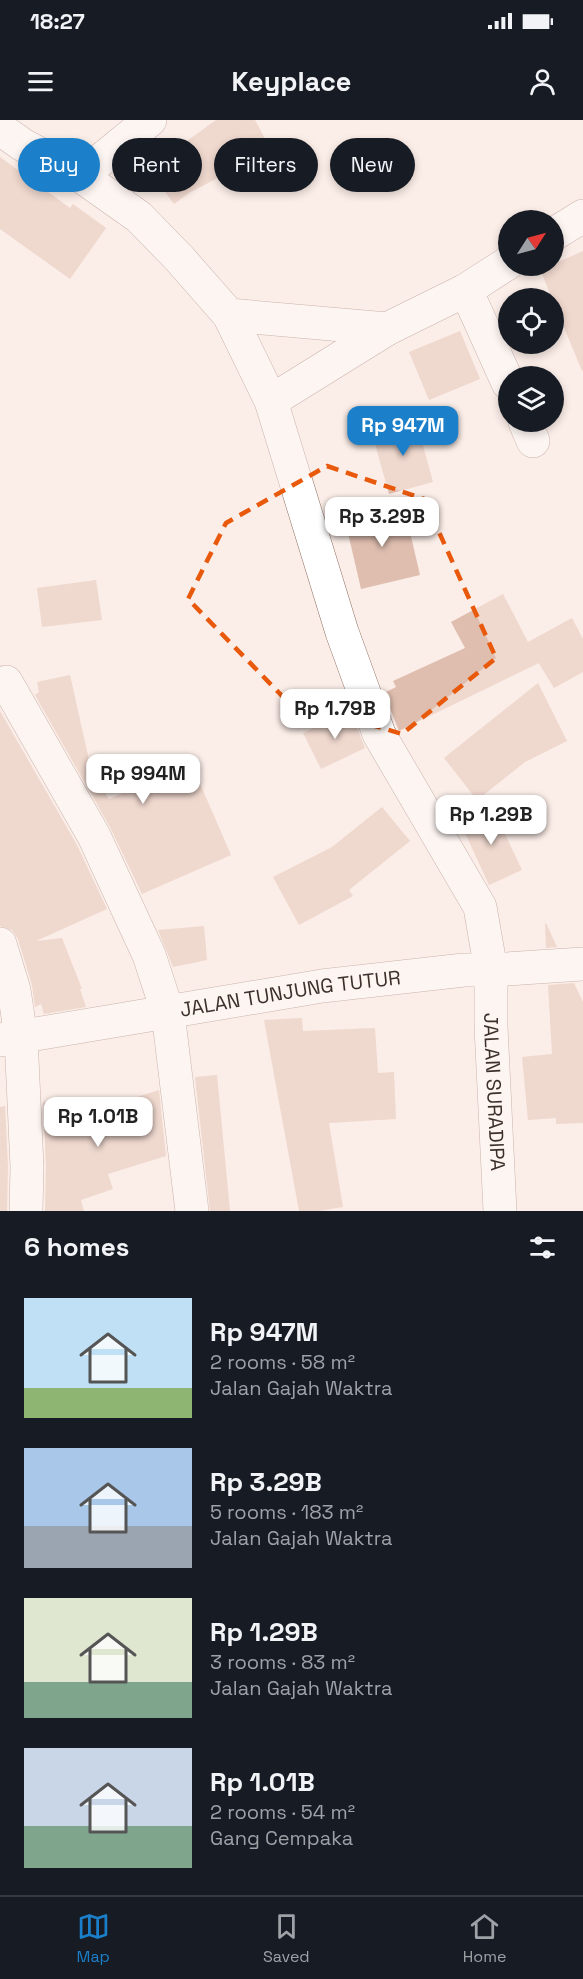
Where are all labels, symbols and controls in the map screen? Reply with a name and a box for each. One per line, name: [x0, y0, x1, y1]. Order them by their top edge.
text: 18:27: [30, 7, 85, 35]
text: Keyplace: [232, 64, 351, 99]
icon: menu: [24, 65, 57, 98]
icon: person: [526, 65, 559, 98]
chip: Buy: [18, 138, 100, 192]
chip: Rent: [112, 138, 202, 192]
chip: Filters: [214, 138, 318, 192]
chip: New: [330, 138, 415, 192]
north arrow: [498, 210, 564, 276]
map controls: [498, 210, 564, 432]
button: locate: [498, 288, 564, 354]
button: layers: [498, 366, 564, 432]
pin: Rp 947M: [348, 406, 458, 457]
text: Rp 947M: [361, 412, 445, 438]
pin: Rp 3.29B: [320, 497, 444, 548]
text: Rp 3.29B: [339, 503, 425, 529]
pin: Rp 1.79B: [273, 689, 397, 740]
text: Rp 1.79B: [294, 695, 376, 721]
pin: Rp 994M: [88, 754, 198, 805]
text: Rp 994M: [100, 760, 186, 786]
pin: Rp 1.29B: [429, 795, 553, 846]
text: Rp 1.29B: [450, 801, 532, 827]
street label: JALAN TUNJUNG TUTUR: [178, 964, 402, 1023]
street label: JALAN SURADIPA: [478, 1013, 511, 1172]
pin: Rp 1.01B: [36, 1097, 160, 1148]
text: Rp 1.01B: [58, 1103, 138, 1129]
text: 6 homes: [24, 1230, 129, 1264]
icon: filters: [526, 1231, 559, 1264]
text: Rp 947M: [210, 1315, 318, 1349]
icon: home: [72, 1322, 144, 1394]
text: 2 rooms · 58 m²: [210, 1349, 355, 1375]
text: Jalan Gajah Waktra: [210, 1375, 393, 1401]
text: Rp 3.29B: [210, 1465, 322, 1499]
icon: home: [72, 1472, 144, 1544]
text: 5 rooms · 183 m²: [210, 1499, 363, 1525]
text: Jalan Gajah Waktra: [210, 1525, 393, 1551]
text: Rp 1.29B: [210, 1615, 318, 1649]
icon: home: [72, 1622, 144, 1694]
text: 3 rooms · 83 m²: [210, 1649, 355, 1675]
text: Jalan Gajah Waktra: [210, 1675, 393, 1701]
text: Rp 1.01B: [210, 1765, 315, 1799]
icon: home: [72, 1772, 144, 1844]
text: 2 rooms · 54 m²: [210, 1799, 355, 1825]
text: Gang Cempaka: [210, 1825, 353, 1851]
tab: Map: [77, 1910, 110, 1967]
tab: Saved: [263, 1910, 310, 1967]
tab: Home: [463, 1910, 506, 1967]

